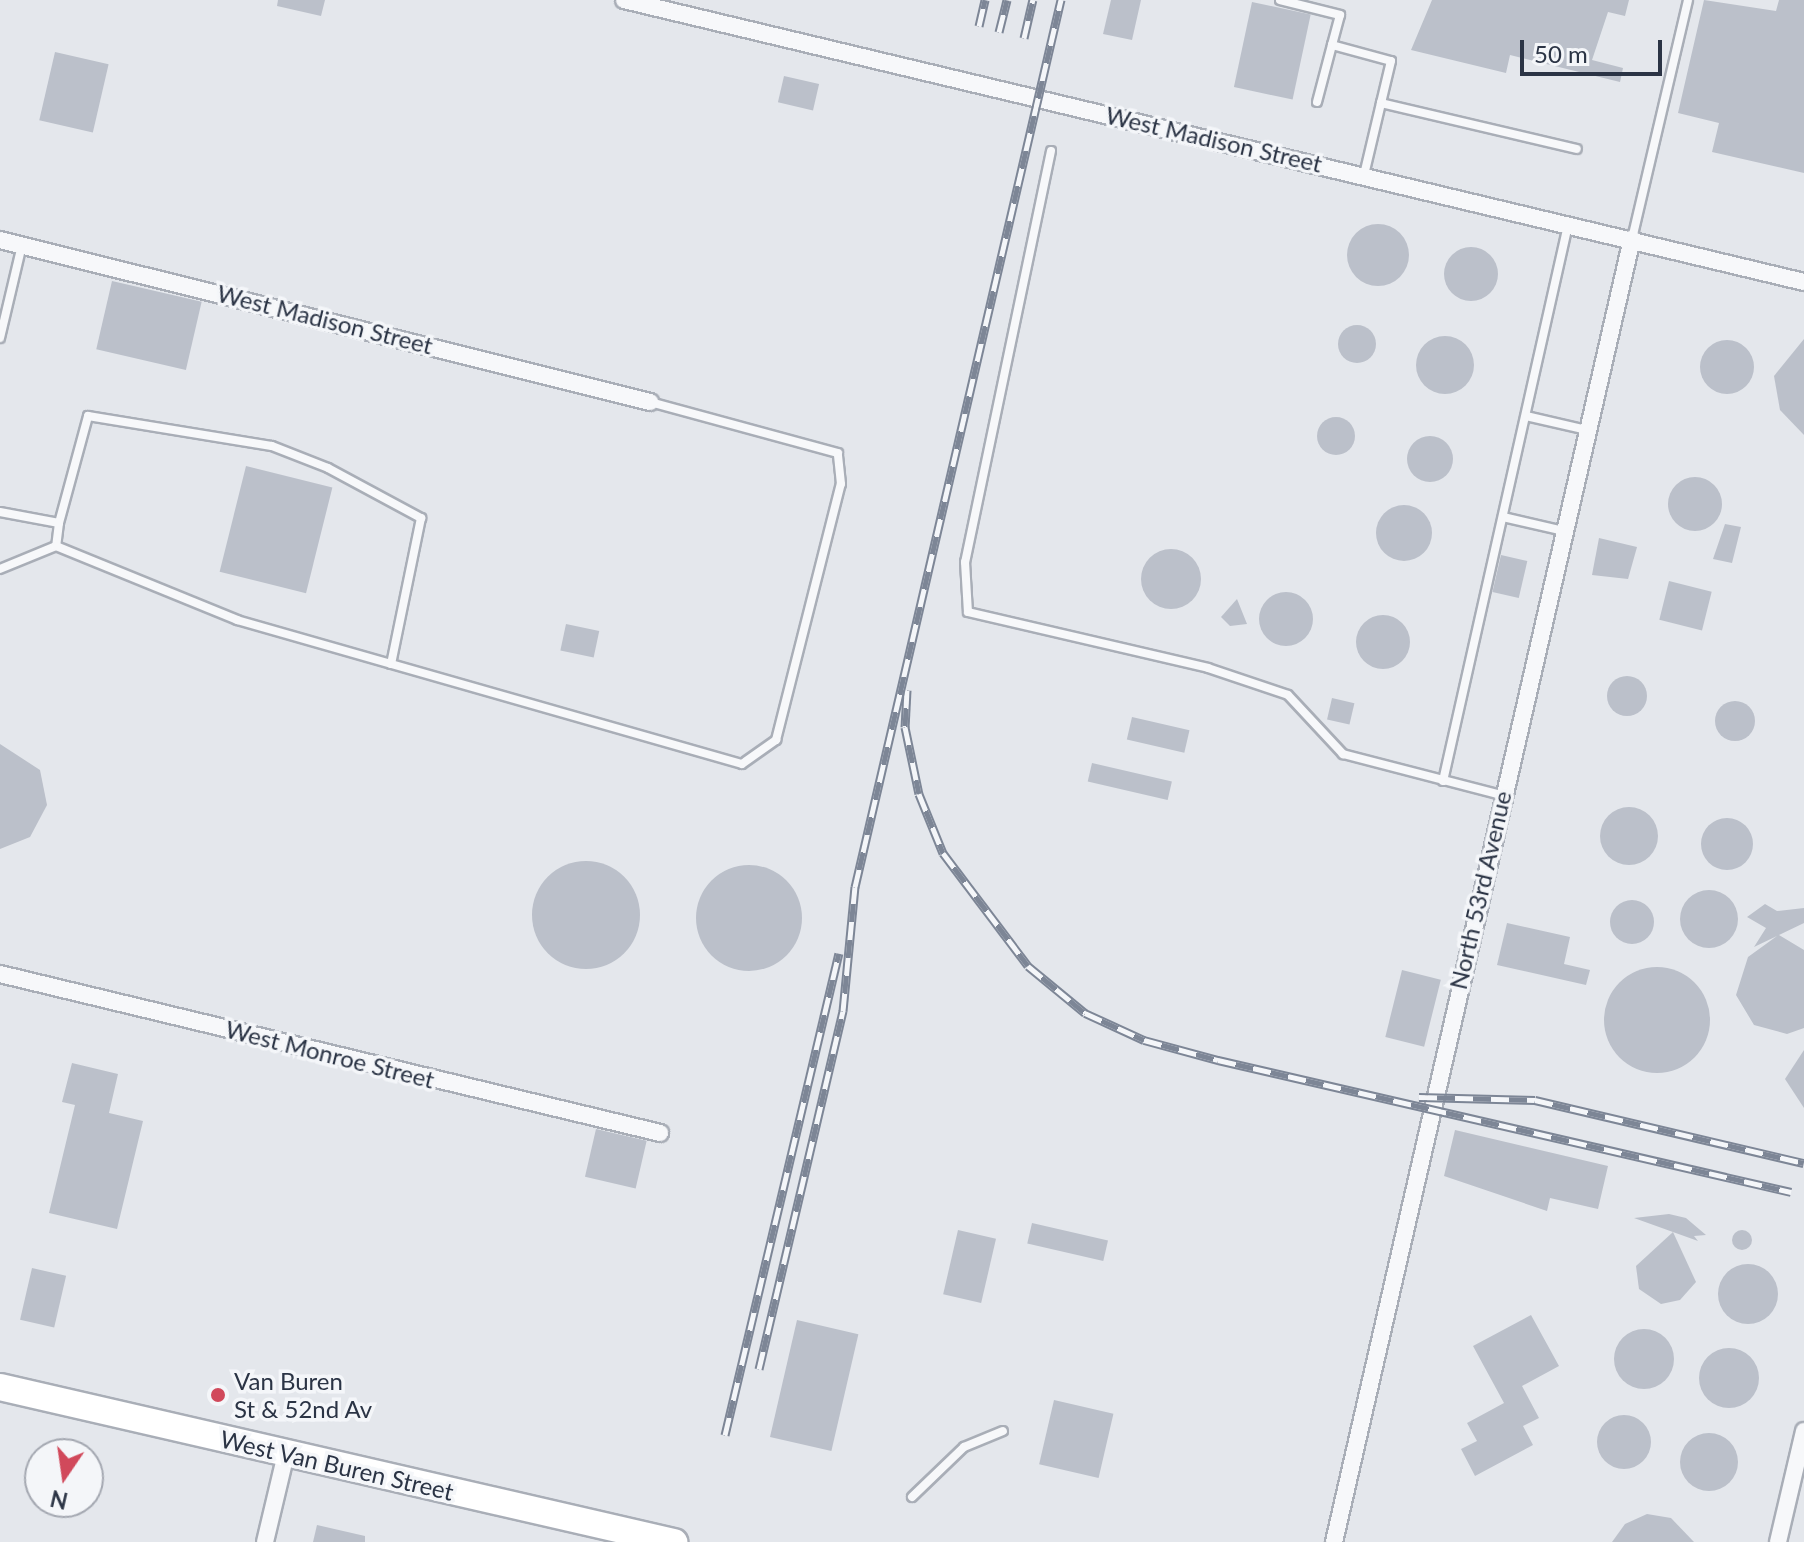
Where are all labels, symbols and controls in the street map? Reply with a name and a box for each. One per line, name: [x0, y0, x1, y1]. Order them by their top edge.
scale bar: [1524, 24, 1666, 74]
text: 50 m: [1534, 39, 1588, 68]
street label: West Madison Street: [1103, 100, 1325, 178]
street label: West Madison Street: [214, 278, 436, 360]
street label: North 53rd Avenue: [1443, 788, 1517, 992]
street label: West Monroe Street: [223, 1014, 437, 1094]
place label: Van Buren St & 52nd Av: [234, 1367, 373, 1423]
marker: Van Buren St & 52nd Av: [209, 1386, 227, 1404]
street label: West Van Buren Street: [217, 1424, 457, 1506]
north arrow: [24, 1438, 104, 1518]
text: N: [48, 1485, 70, 1515]

